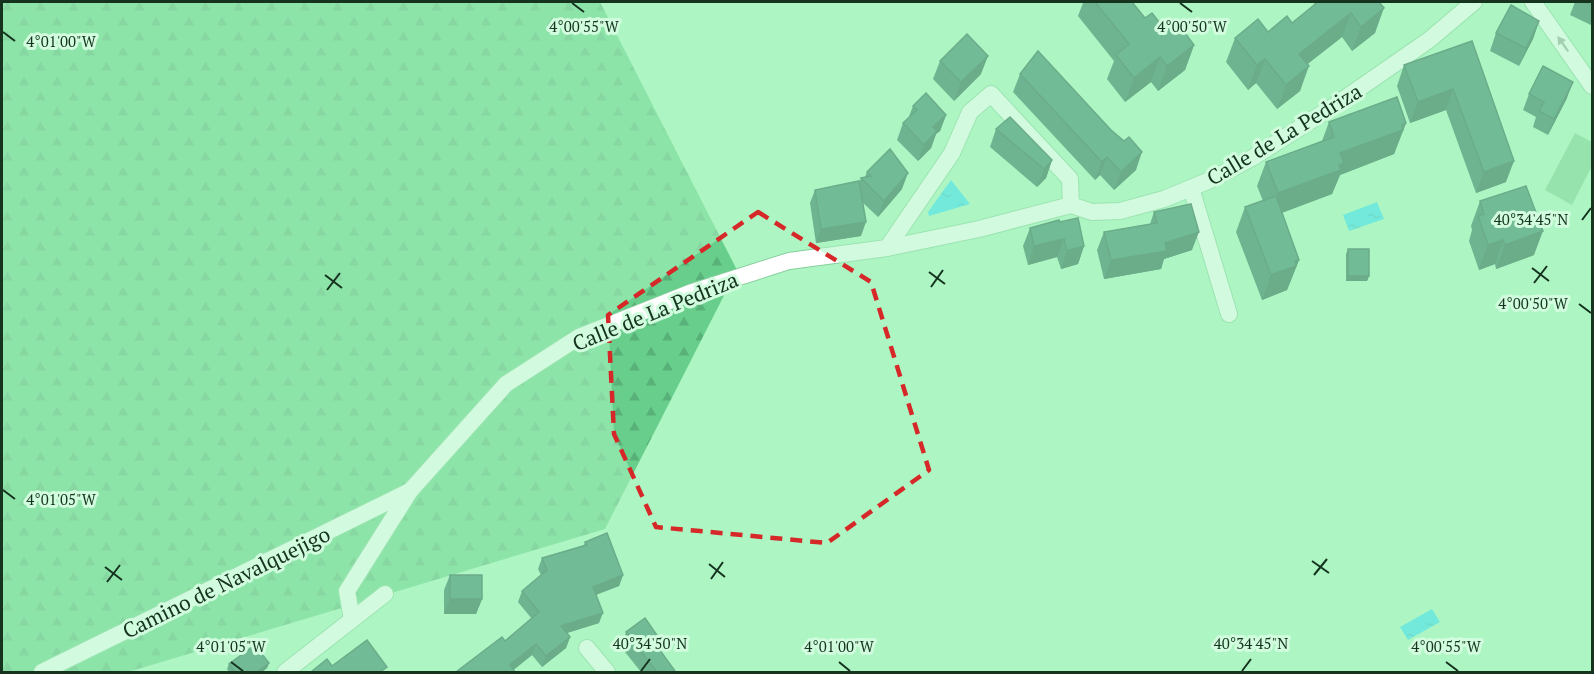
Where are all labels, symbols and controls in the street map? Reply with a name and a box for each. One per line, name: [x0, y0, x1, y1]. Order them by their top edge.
text: 4°00'55"W: [549, 16, 620, 36]
text: 4°00'50"W: [1157, 16, 1228, 36]
text: 4°01'00"W: [26, 31, 97, 51]
one-way arrow: [1557, 36, 1569, 52]
street label: Calle de La Pedriza: [1201, 76, 1367, 191]
text: 40°34'45"N: [1494, 209, 1568, 229]
street label: Calle de La Pedriza: [568, 265, 742, 357]
text: 4°00'50"W: [1498, 293, 1569, 313]
text: 4°01'05"W: [26, 489, 97, 509]
street label: Camino de Navalquejigo: [117, 519, 335, 645]
text: 40°34'50"N: [613, 633, 687, 653]
text: 40°34'45"N: [1214, 633, 1288, 653]
text: 4°01'05"W: [196, 636, 267, 656]
text: 4°01'00"W: [804, 636, 875, 656]
text: 4°00'55"W: [1411, 636, 1482, 656]

